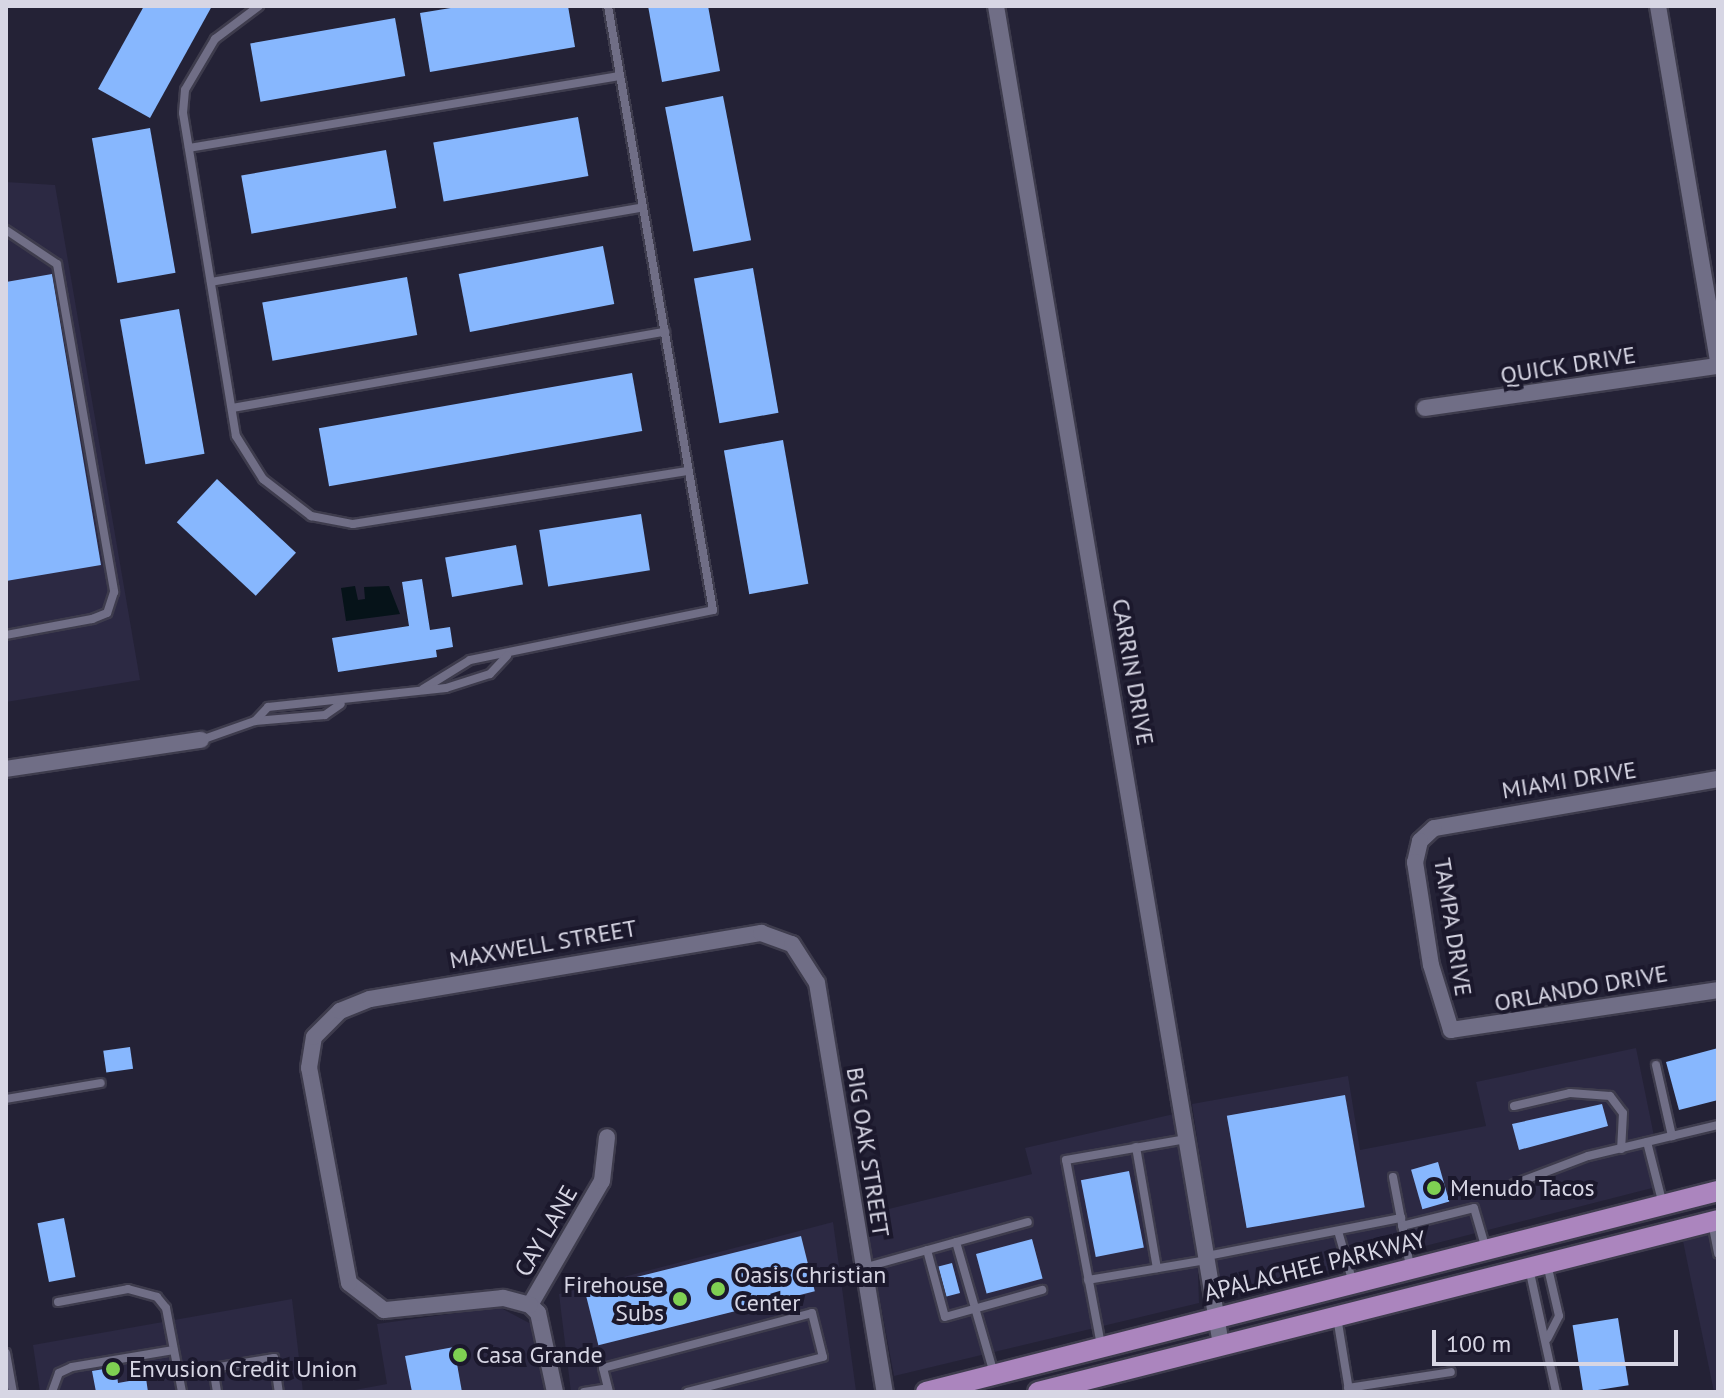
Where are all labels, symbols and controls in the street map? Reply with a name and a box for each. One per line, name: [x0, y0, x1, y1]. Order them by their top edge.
street label: QUICK DRIVE: [1498, 340, 1638, 390]
street label: CARRIN DRIVE: [1106, 596, 1160, 748]
street label: MIAMI DRIVE: [1500, 755, 1638, 805]
street label: TAMPA DRIVE: [1428, 855, 1478, 999]
street label: MAXWELL STREET: [447, 913, 639, 975]
street label: ORLANDO DRIVE: [1492, 959, 1670, 1017]
street label: BIG OAK STREET: [840, 1065, 896, 1239]
place label: Menudo Tacos: [1450, 1174, 1595, 1202]
marker: Menudo Tacos: [1425, 1179, 1443, 1197]
street label: CAY LANE: [508, 1180, 584, 1282]
street label: APALACHEE PARKWAY: [1201, 1224, 1429, 1308]
place label: Oasis Christian Center: [734, 1261, 886, 1317]
place label: Firehouse Subs: [564, 1271, 664, 1327]
marker: Oasis Christian Center: [709, 1280, 727, 1298]
marker: Firehouse Subs: [671, 1290, 689, 1308]
scale bar: [1436, 1314, 1682, 1364]
text: 100 m: [1446, 1328, 1511, 1359]
place label: Casa Grande: [476, 1341, 603, 1369]
marker: Casa Grande: [451, 1346, 469, 1364]
place label: Envusion Credit Union: [129, 1355, 357, 1383]
marker: Envusion Credit Union: [104, 1360, 122, 1378]

